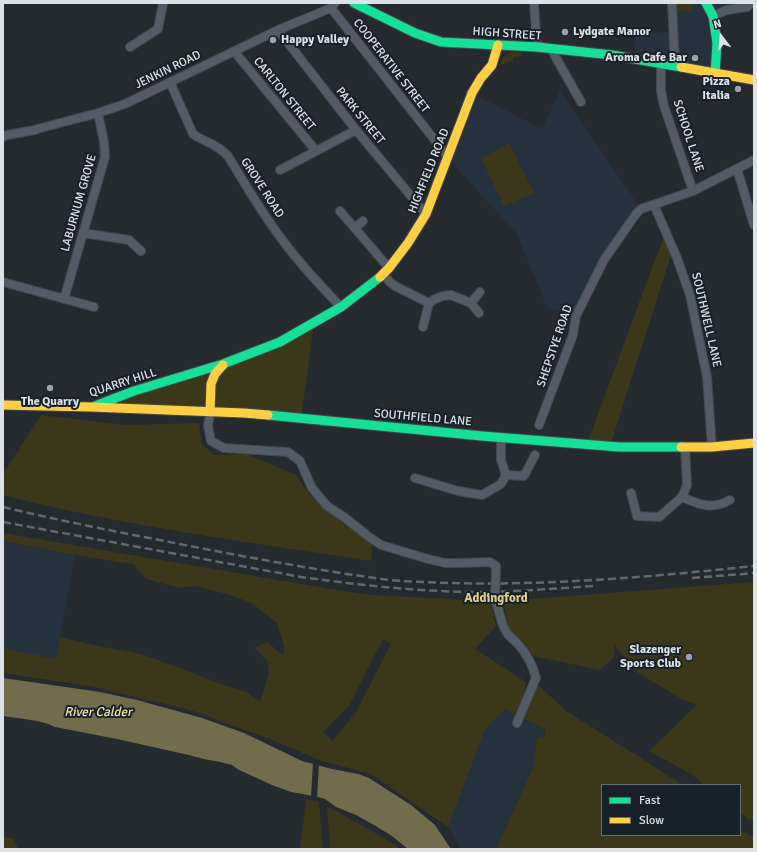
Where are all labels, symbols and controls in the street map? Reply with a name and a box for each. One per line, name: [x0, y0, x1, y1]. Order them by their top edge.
street label: COOPERATIVE STREET: [350, 16, 432, 116]
north arrow: [701, 16, 741, 56]
text: N: [712, 17, 723, 31]
street label: HIGH STREET: [472, 24, 542, 44]
place label: Lydgate Manor: [573, 25, 651, 39]
marker: Lydgate Manor: [560, 27, 570, 37]
place label: Happy Valley: [281, 33, 349, 47]
marker: Happy Valley: [268, 35, 278, 45]
street label: JENKIN ROAD: [133, 48, 203, 92]
place label: Aroma Cafe Bar: [605, 51, 687, 65]
marker: Aroma Cafe Bar: [690, 53, 700, 63]
street label: CARLTON STREET: [250, 55, 318, 133]
place label: Pizza Italia: [702, 75, 730, 103]
marker: Pizza Italia: [733, 84, 743, 94]
street label: PARK STREET: [333, 85, 387, 147]
street label: SCHOOL LANE: [670, 98, 706, 174]
street label: HIGHFIELD ROAD: [405, 126, 453, 216]
street label: LABURNUM GROVE: [58, 153, 100, 253]
street label: GROVE ROAD: [237, 155, 287, 221]
street label: SOUTHWELL LANE: [688, 271, 724, 369]
street label: SHEPSTYE ROAD: [534, 303, 576, 389]
street label: QUARRY HILL: [88, 365, 158, 401]
marker: The Quarry: [45, 383, 55, 393]
place label: The Quarry: [21, 395, 79, 409]
street label: SOUTHFIELD LANE: [374, 407, 472, 429]
district label: Addingford: [464, 591, 528, 607]
place label: Slazenger Sports Club: [620, 643, 681, 671]
marker: Slazenger Sports Club: [684, 652, 694, 662]
water label: River Calder: [64, 705, 132, 721]
legend: [601, 784, 741, 836]
text: Fast: [639, 793, 660, 808]
text: Slow: [639, 813, 664, 828]

